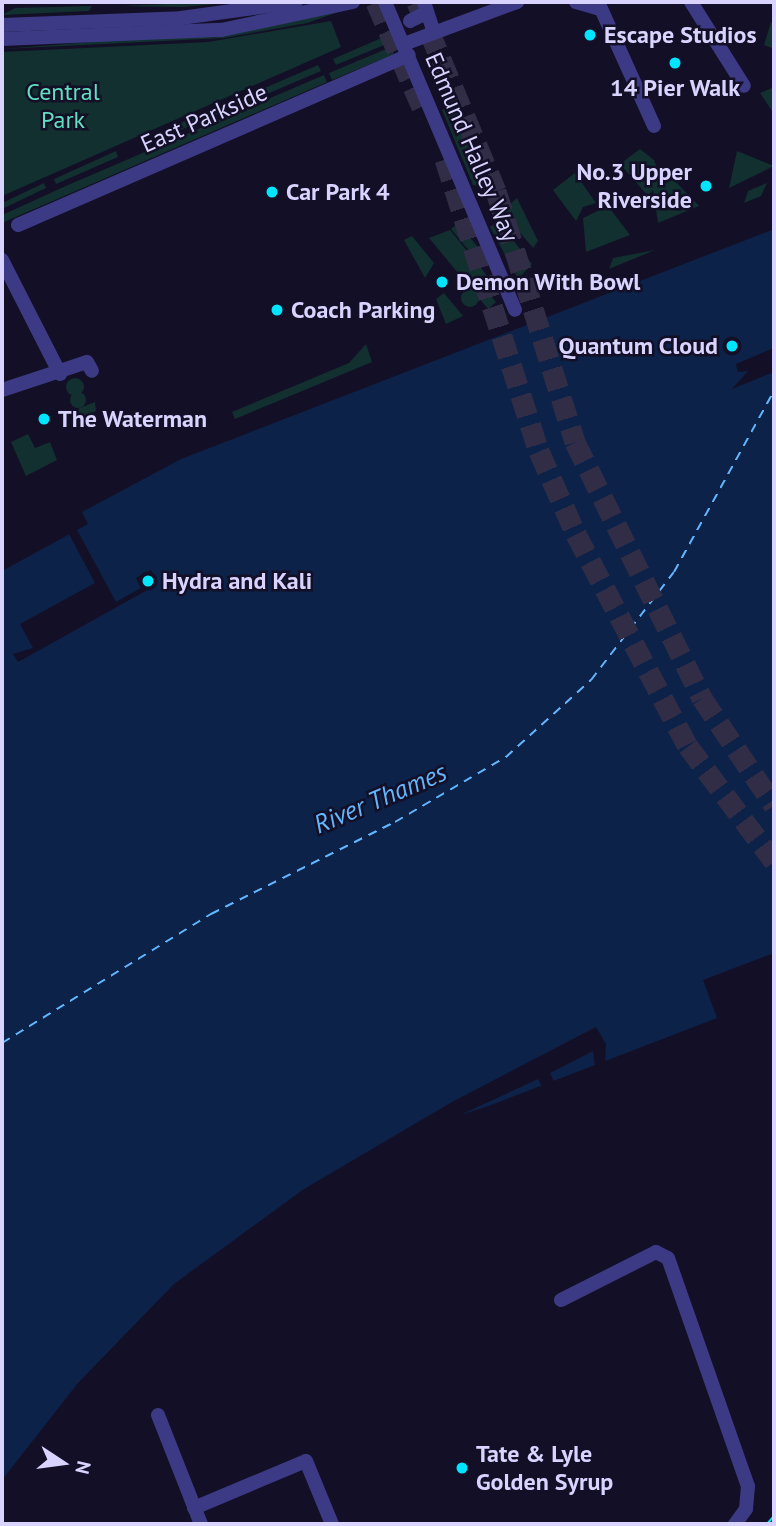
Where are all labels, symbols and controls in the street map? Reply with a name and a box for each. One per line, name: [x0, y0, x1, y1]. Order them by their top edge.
place label: Escape Studios: [604, 21, 757, 49]
marker: Escape Studios: [582, 27, 598, 43]
street label: Edmund Halley Way: [419, 48, 525, 246]
marker: 14 Pier Walk: [667, 55, 683, 71]
place label: 14 Pier Walk: [610, 74, 740, 102]
street label: East Parkside: [136, 77, 272, 159]
park label: Central Park: [26, 78, 100, 134]
place label: No.3 Upper Riverside: [576, 158, 692, 214]
place label: Car Park 4: [286, 178, 390, 206]
marker: No.3 Upper Riverside: [698, 178, 714, 194]
marker: Car Park 4: [264, 184, 280, 200]
place label: Demon With Bowl: [456, 268, 641, 296]
marker: Demon With Bowl: [434, 274, 450, 290]
place label: Coach Parking: [291, 296, 435, 324]
marker: Coach Parking: [269, 302, 285, 318]
place label: Quantum Cloud: [558, 332, 718, 360]
marker: Quantum Cloud: [724, 338, 740, 354]
place label: The Waterman: [58, 405, 208, 433]
marker: The Waterman: [36, 411, 52, 427]
place label: Hydra and Kali: [162, 567, 312, 595]
marker: Hydra and Kali: [140, 573, 156, 589]
water label: River Thames: [309, 756, 451, 840]
north arrow: [28, 1428, 98, 1498]
place label: Tate & Lyle Golden Syrup: [476, 1440, 613, 1496]
text: N: [70, 1459, 97, 1476]
marker: Tate & Lyle Golden Syrup: [454, 1460, 470, 1476]

